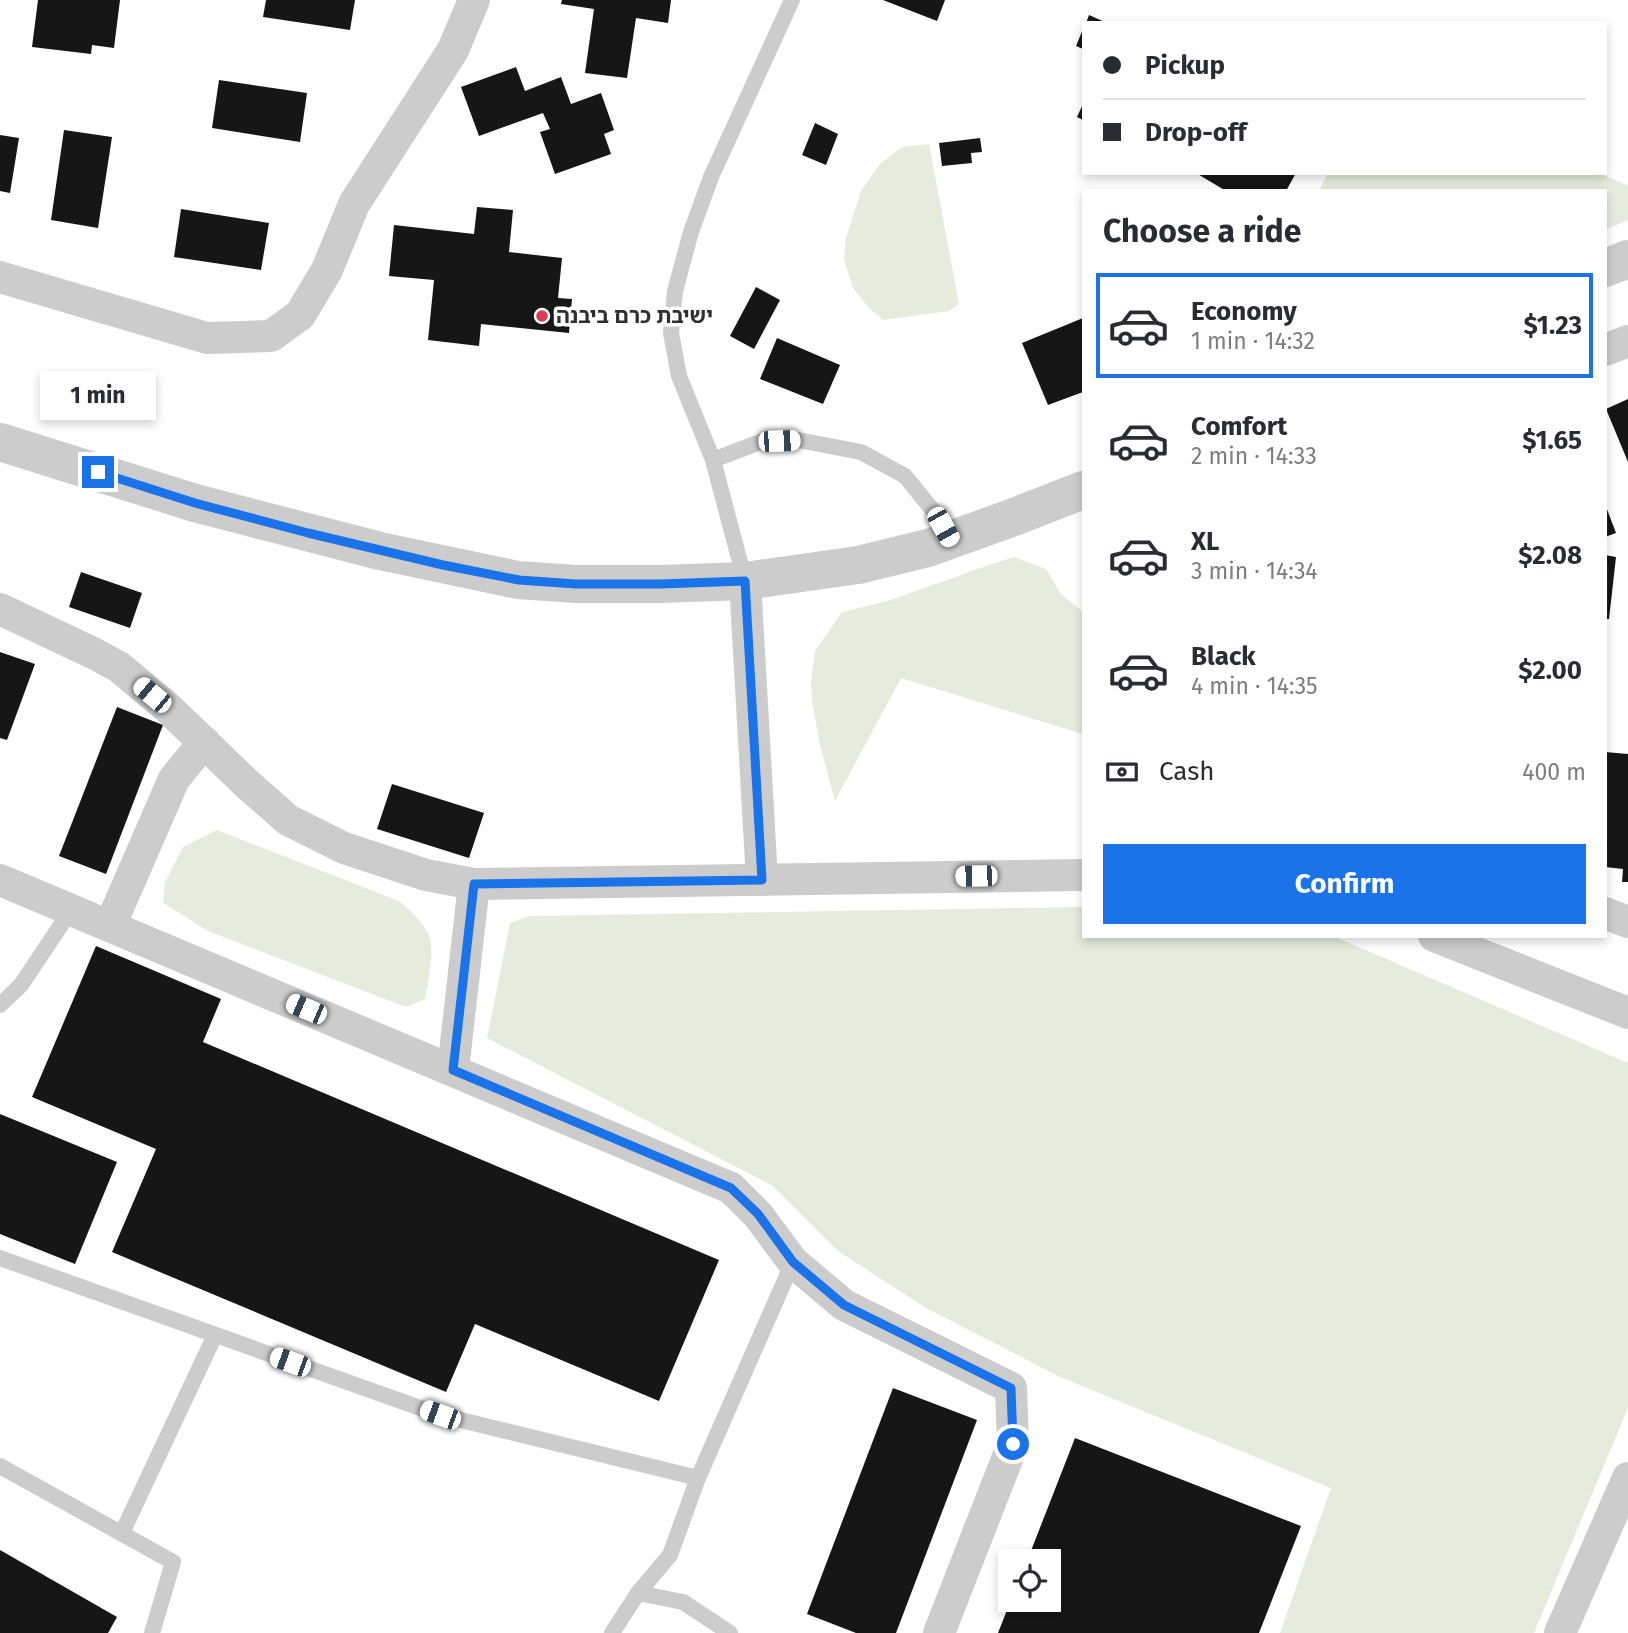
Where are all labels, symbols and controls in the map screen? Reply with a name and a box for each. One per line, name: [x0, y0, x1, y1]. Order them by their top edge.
text: Pickup: [1145, 50, 1225, 81]
text: Drop-off: [1145, 117, 1247, 148]
text: Choose a ride: [1103, 212, 1301, 250]
icon: car: [1107, 294, 1170, 357]
text: Economy: [1191, 296, 1297, 327]
place label: ישיבת כרם ביבנה: [556, 303, 713, 329]
marker: ישיבת כרם ביבנה: [534, 308, 550, 324]
text: $1.23: [1524, 310, 1582, 341]
text: 1 min · 14:32: [1191, 327, 1315, 355]
callout: 1 min: [40, 370, 156, 420]
text: 1 min: [70, 381, 126, 409]
icon: car: [1107, 409, 1170, 472]
text: Comfort: [1191, 411, 1287, 442]
text: $1.65: [1522, 425, 1582, 456]
car: [758, 430, 801, 452]
text: 2 min · 14:33: [1191, 442, 1317, 470]
route end: [82, 456, 114, 488]
car: [924, 504, 963, 550]
icon: car: [1107, 524, 1170, 587]
text: XL: [1191, 526, 1219, 557]
text: $2.08: [1518, 540, 1582, 571]
text: 3 min · 14:34: [1191, 557, 1317, 585]
icon: car: [1107, 639, 1170, 702]
text: Black: [1191, 641, 1256, 672]
text: $2.00: [1518, 655, 1582, 686]
text: 4 min · 14:35: [1191, 672, 1318, 700]
car: [130, 673, 175, 717]
icon: cash: [1103, 753, 1141, 791]
text: Cash: [1159, 756, 1215, 787]
text: 400 m: [1522, 758, 1586, 786]
button: Confirm: [1103, 844, 1586, 924]
car: [955, 865, 998, 887]
car: [283, 991, 330, 1027]
car: [267, 1345, 314, 1379]
car: [417, 1398, 464, 1432]
route start: [997, 1428, 1029, 1460]
map controls: [998, 1549, 1061, 1612]
button: locate: [998, 1549, 1061, 1612]

